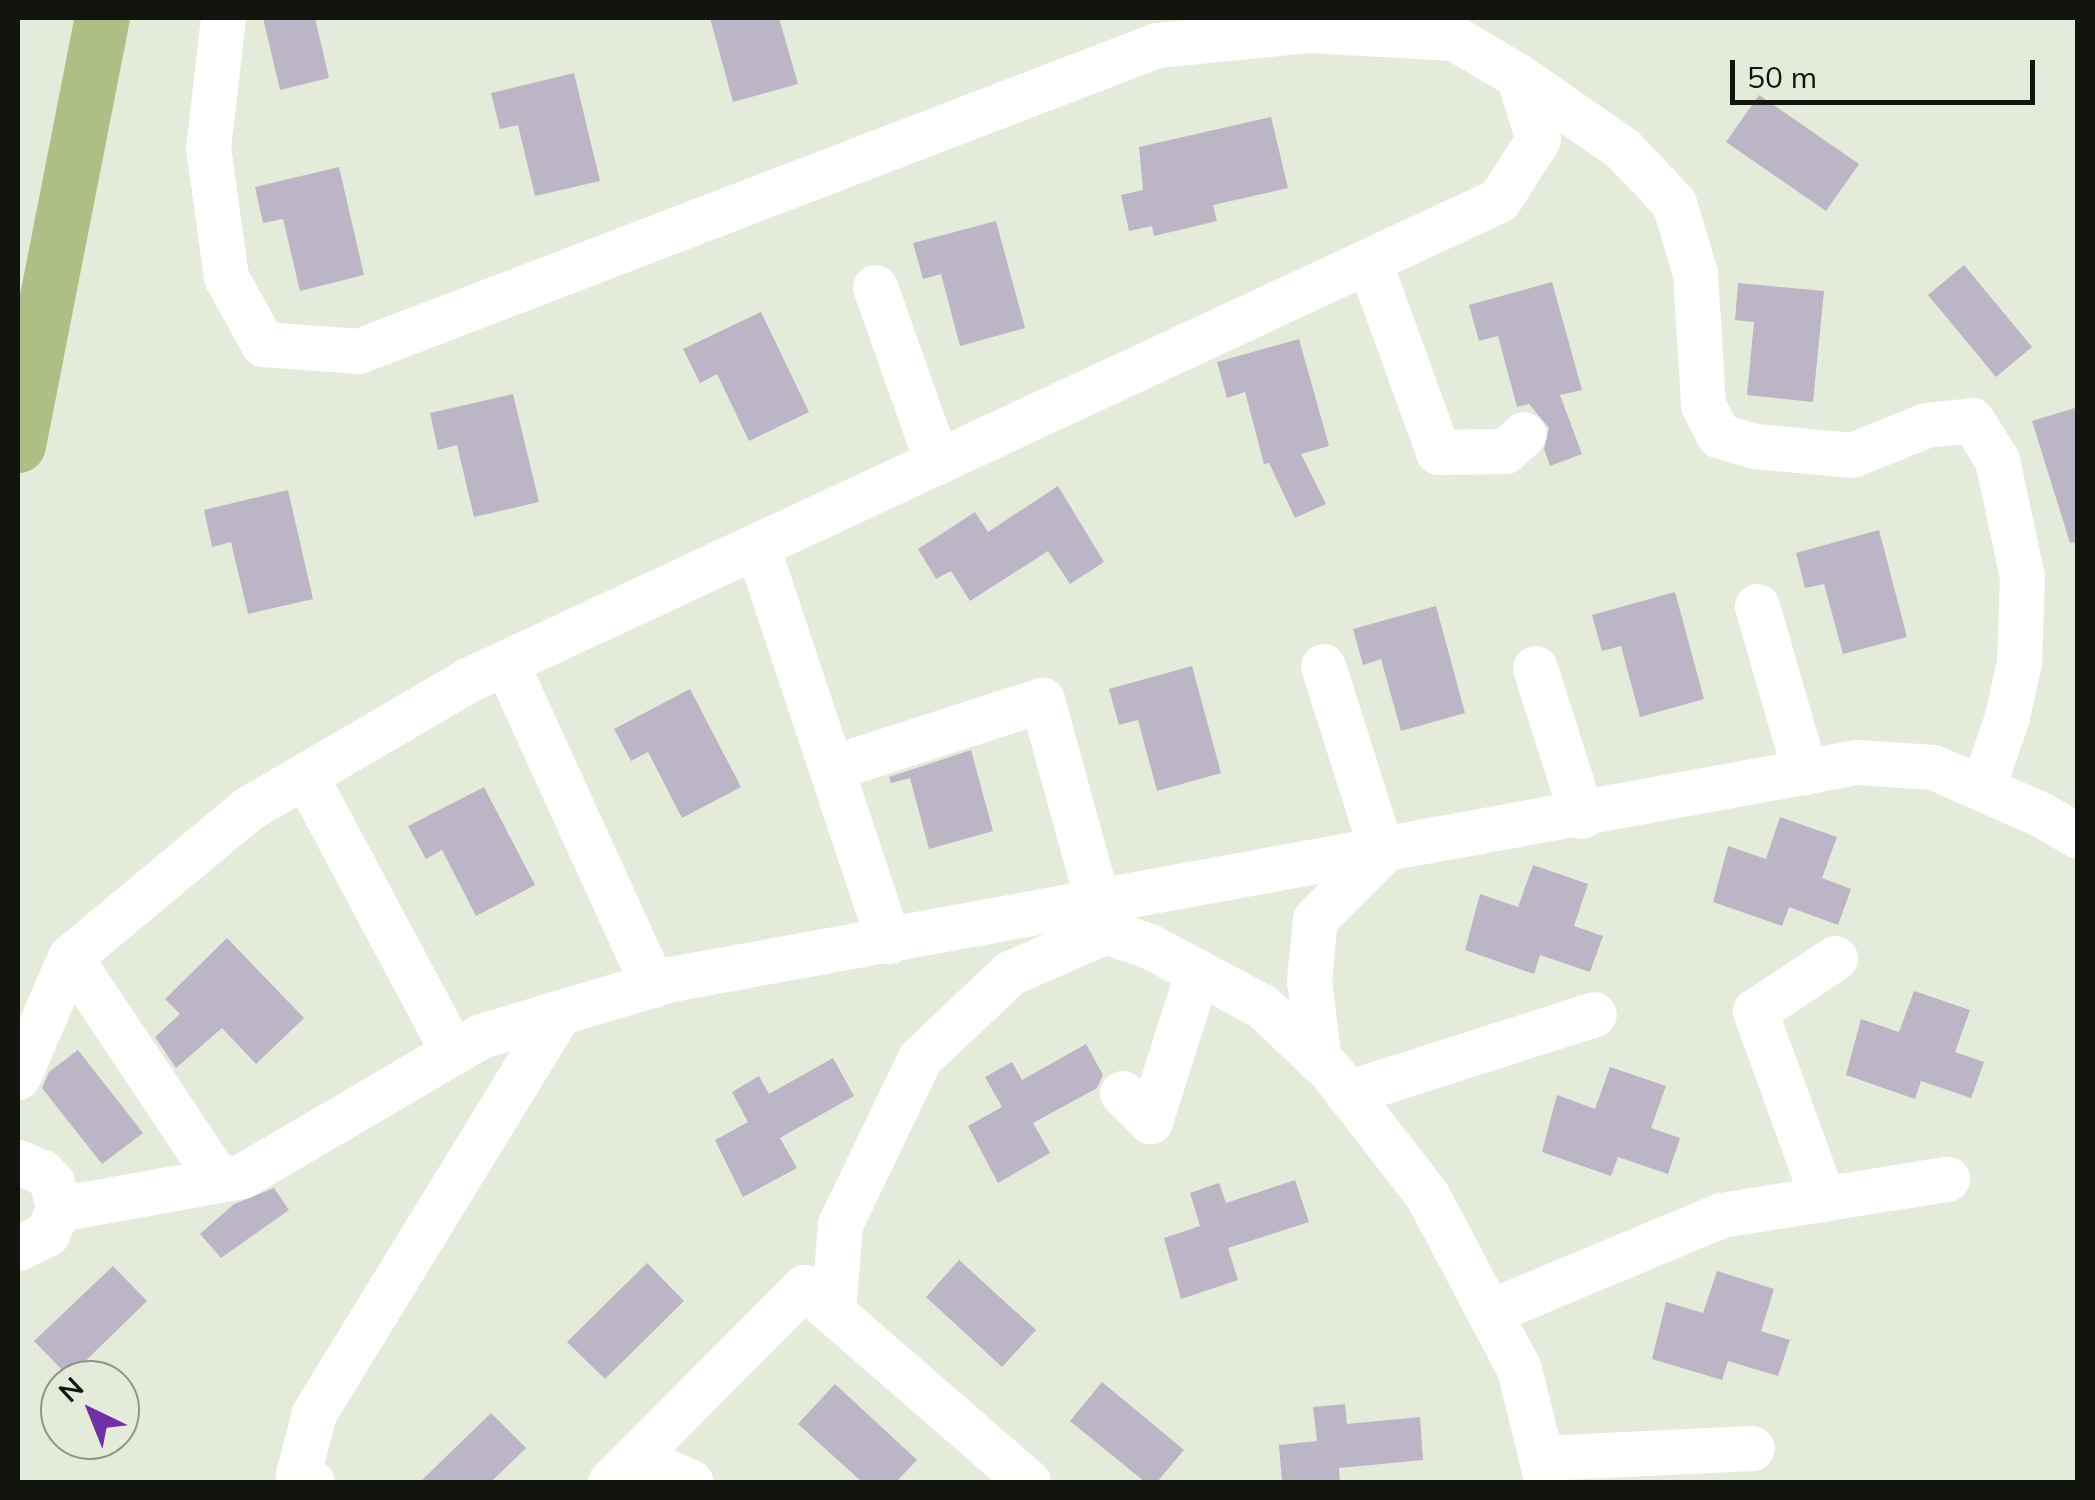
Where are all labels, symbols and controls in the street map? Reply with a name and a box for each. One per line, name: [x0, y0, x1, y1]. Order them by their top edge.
scale bar: [1735, 40, 2040, 102]
text: 50 m: [1747, 58, 1817, 96]
north arrow: [40, 1360, 140, 1460]
text: N: [51, 1369, 90, 1409]

